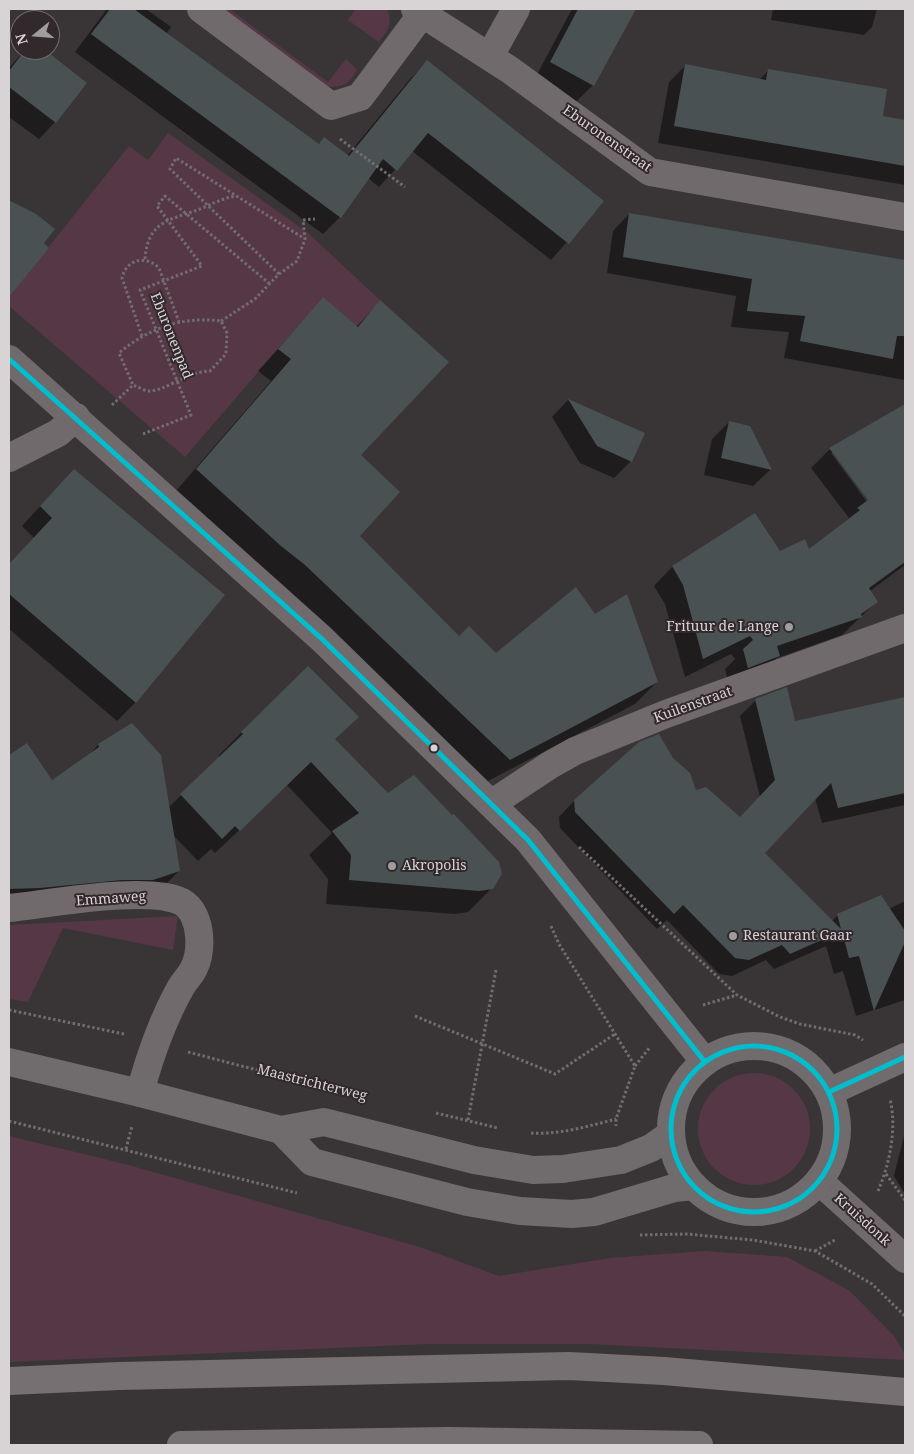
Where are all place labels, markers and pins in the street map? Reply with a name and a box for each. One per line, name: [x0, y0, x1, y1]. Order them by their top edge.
place label: Frituur de Lange: [666, 619, 779, 635]
marker: Frituur de Lange: [783, 621, 795, 633]
unlabelled marker: [429, 743, 439, 753]
place label: Akropolis: [402, 858, 467, 874]
marker: Akropolis: [386, 860, 398, 872]
place label: Restaurant Gaar: [743, 928, 852, 944]
marker: Restaurant Gaar: [727, 930, 739, 942]

